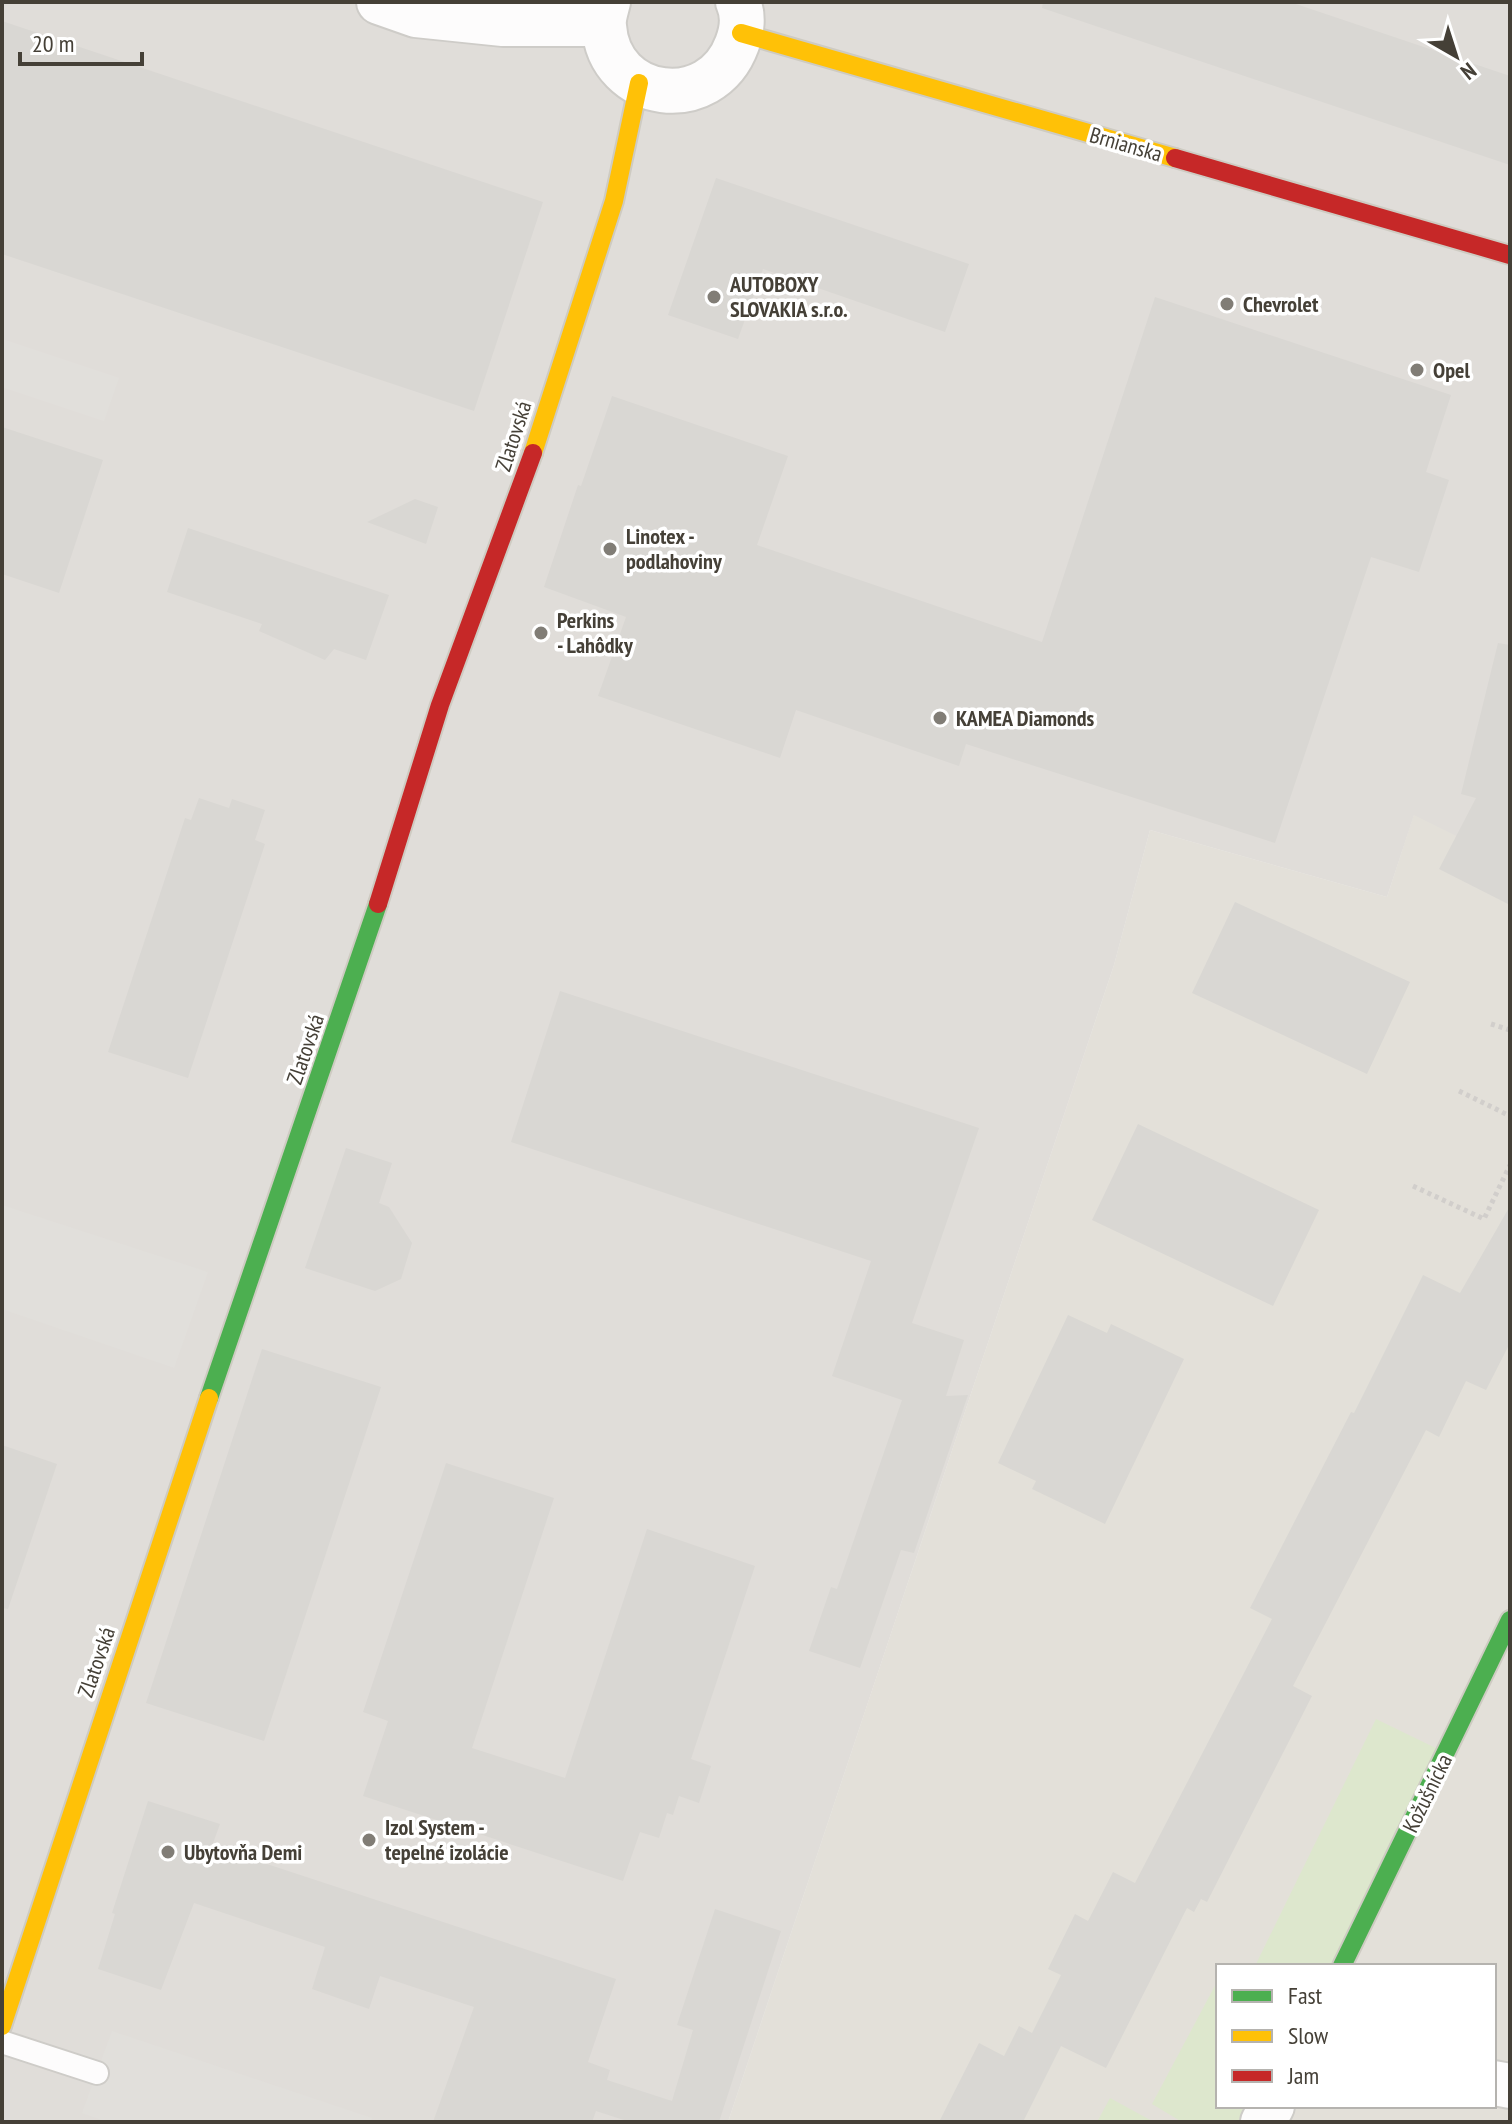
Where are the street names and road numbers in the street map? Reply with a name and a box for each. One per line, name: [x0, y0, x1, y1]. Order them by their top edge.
street label: Brnianska: [1087, 120, 1165, 168]
street label: Zlatovská: [489, 397, 537, 475]
street label: Zlatovská: [280, 1010, 330, 1088]
street label: Zlatovská: [71, 1623, 121, 1701]
street label: Kožušnícka: [1396, 1749, 1458, 1837]

